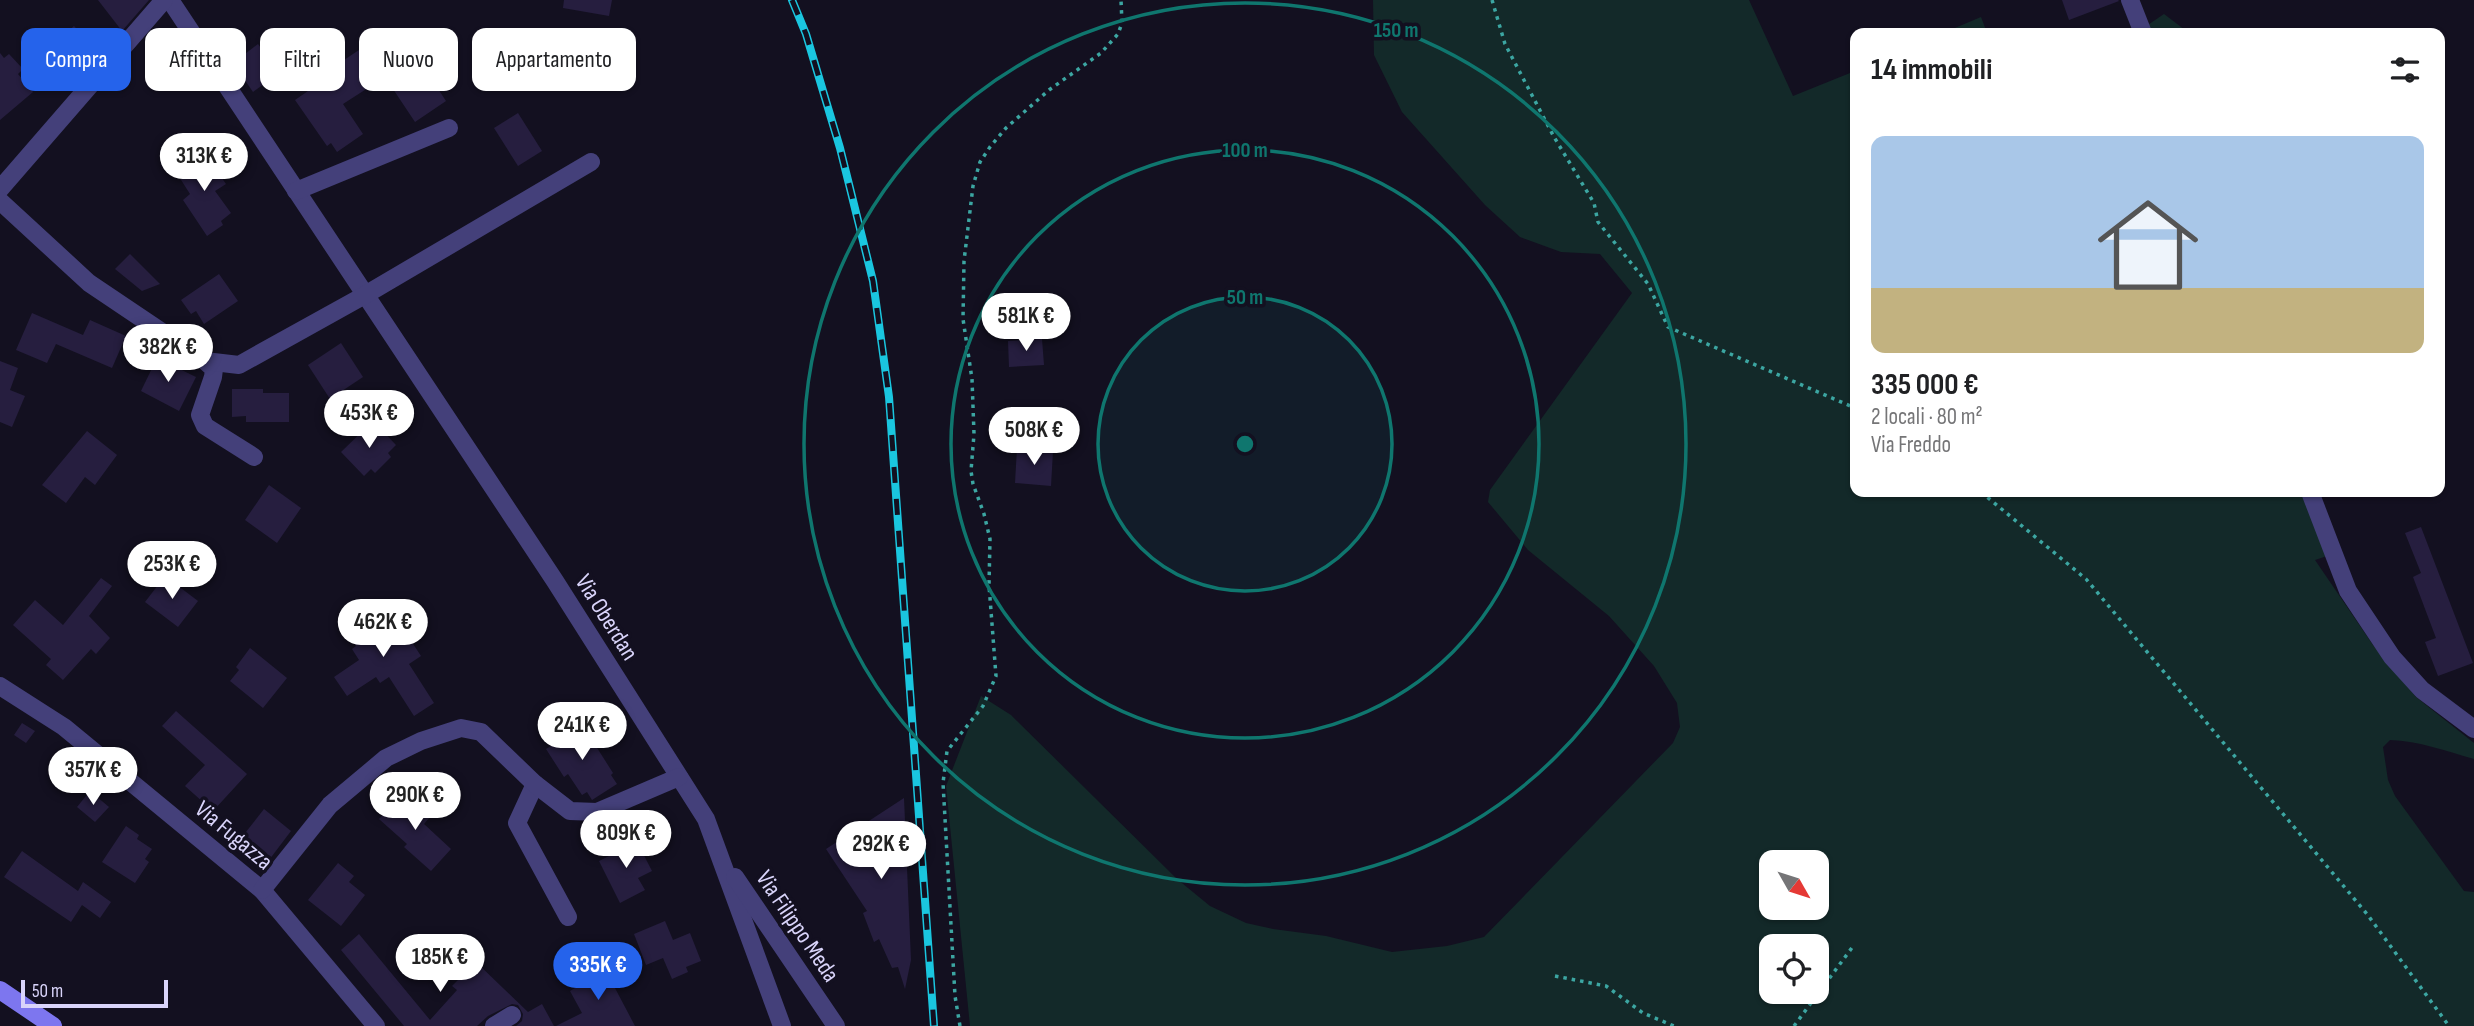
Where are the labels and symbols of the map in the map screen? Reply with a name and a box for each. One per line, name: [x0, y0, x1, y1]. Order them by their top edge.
text: 150 m: [1374, 18, 1418, 43]
pin: 313K €: [147, 134, 261, 193]
text: 100 m: [1222, 138, 1268, 163]
text: 50 m: [1227, 285, 1263, 310]
pin: 581K €: [969, 294, 1083, 353]
pin: 382K €: [111, 324, 225, 384]
pin: 453K €: [312, 391, 426, 450]
pin: 508K €: [977, 407, 1091, 467]
centre of rings: [1233, 432, 1257, 456]
pin: 253K €: [115, 542, 229, 601]
street label: Via Oberdan: [569, 569, 644, 666]
pin: 462K €: [326, 600, 440, 659]
pin: 241K €: [525, 702, 639, 762]
pin: 357K €: [36, 748, 150, 807]
pin: 290K €: [358, 772, 472, 832]
street label: Via Fugazza: [189, 795, 278, 876]
pin: 809K €: [569, 810, 683, 870]
pin: 292K €: [824, 822, 938, 881]
north arrow: [1759, 850, 1829, 920]
street label: Via Filippo Meda: [750, 865, 846, 988]
pin: 185K €: [383, 934, 497, 994]
pin: 335K €: [541, 942, 655, 1002]
scale bar: [21, 977, 168, 1009]

